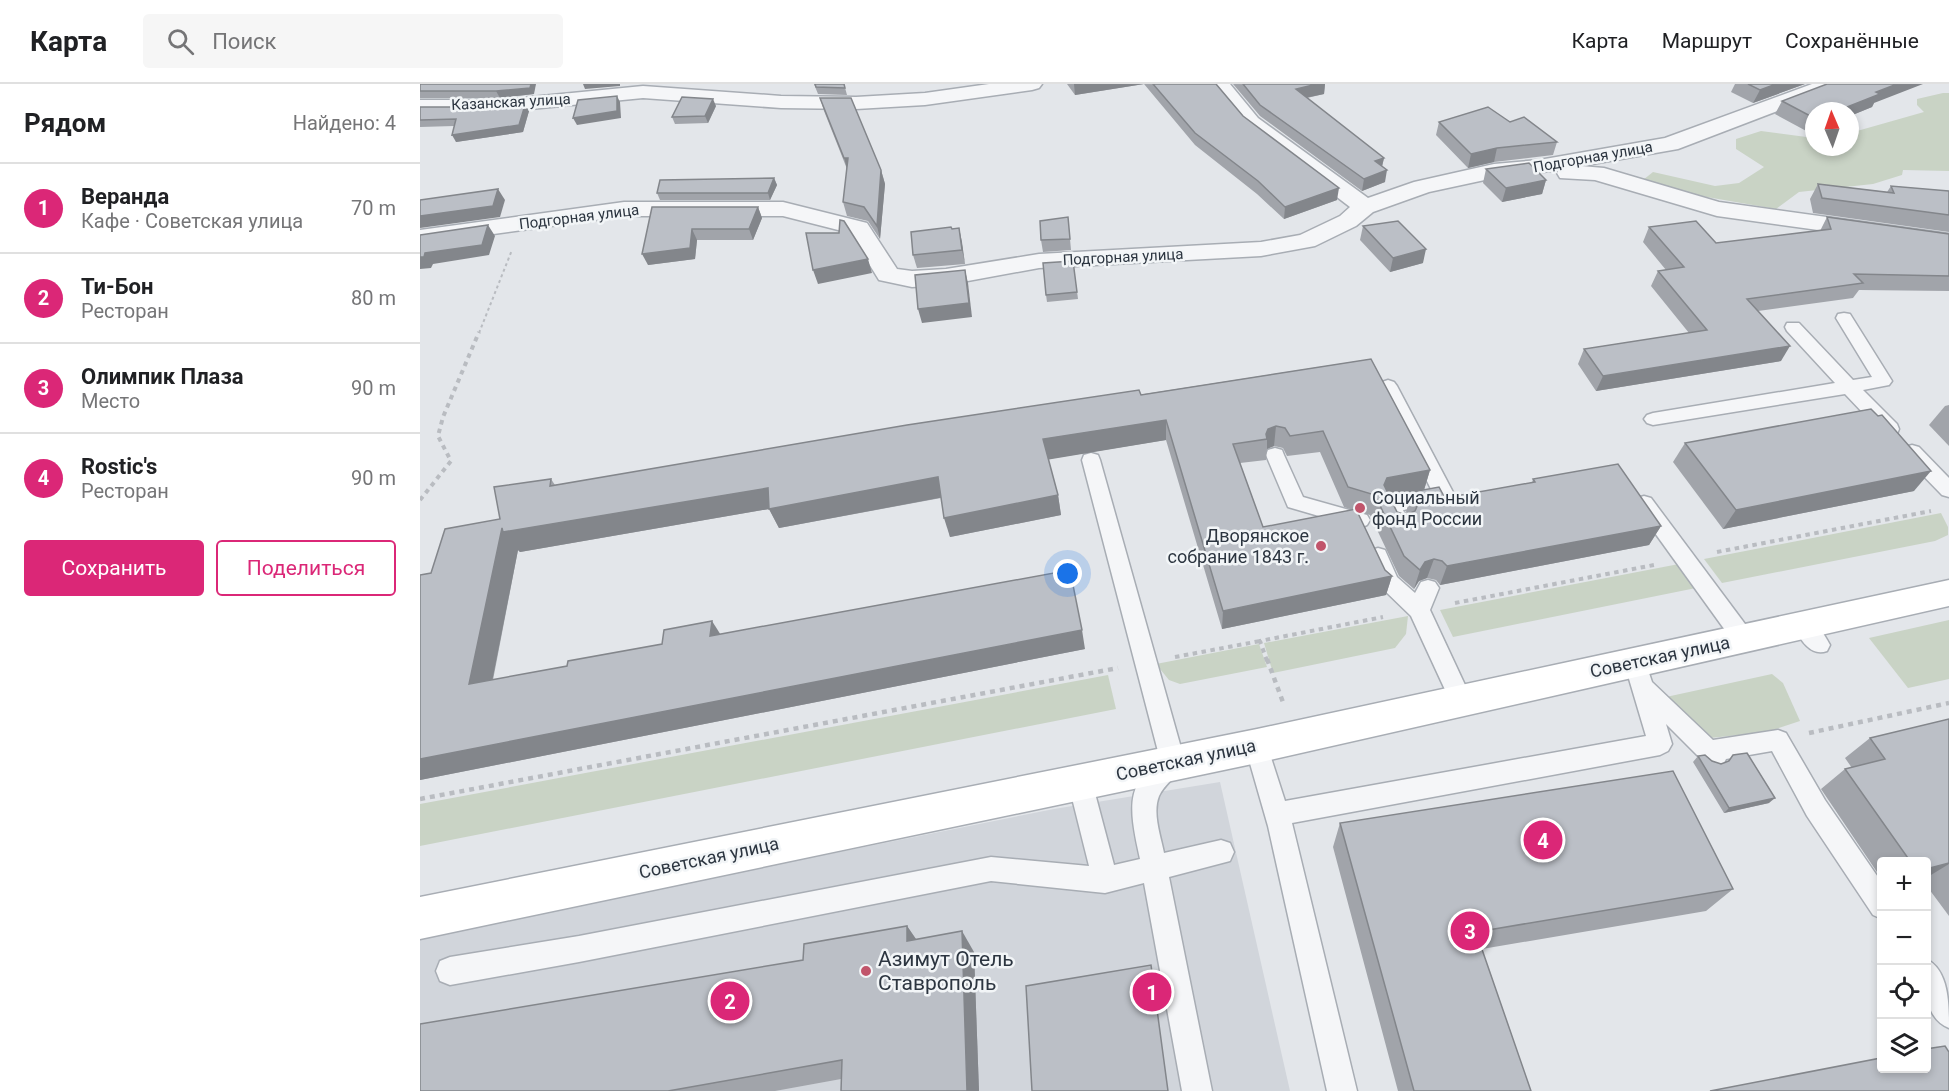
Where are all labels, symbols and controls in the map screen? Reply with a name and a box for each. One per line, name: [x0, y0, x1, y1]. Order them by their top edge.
search box: [143, 14, 563, 68]
text: Карта: [30, 25, 107, 58]
icon: search: [164, 25, 197, 58]
text: Поиск: [212, 29, 277, 54]
text: Карта: [1572, 29, 1629, 53]
text: Маршрут: [1662, 29, 1752, 53]
text: Сохранённые: [1785, 29, 1919, 53]
street label: Казанская улица: [451, 90, 571, 114]
north arrow: [1805, 102, 1859, 156]
text: Рядом: [24, 108, 106, 138]
text: Найдено: 4: [293, 111, 396, 135]
street label: Подгорная улица: [1532, 138, 1654, 176]
text: Веранда: [81, 184, 169, 209]
text: 1: [38, 196, 49, 220]
text: 70 m: [351, 196, 396, 220]
street label: Подгорная улица: [518, 201, 640, 233]
text: Кафе · Советская улица: [81, 209, 303, 233]
street label: Подгорная улица: [1062, 245, 1184, 269]
text: Ти-Бон: [81, 274, 153, 299]
text: 2: [38, 286, 49, 310]
text: 80 m: [351, 286, 396, 310]
text: Ресторан: [81, 299, 169, 323]
text: Олимпик Плаза: [81, 364, 243, 389]
text: 3: [38, 376, 49, 400]
text: 90 m: [351, 376, 396, 400]
text: Место: [81, 389, 140, 413]
text: Rostic's: [81, 454, 157, 479]
text: 4: [38, 466, 49, 490]
text: 90 m: [351, 466, 396, 490]
text: Ресторан: [81, 479, 169, 503]
place label: Социальный фонд России: [1372, 487, 1482, 529]
marker: Социальный фонд России: [1353, 501, 1367, 515]
place label: Дворянское собрание 1843 г.: [1168, 525, 1309, 567]
marker: Дворянское собрание 1843 г.: [1314, 539, 1328, 553]
button: Сохранить: [24, 540, 204, 596]
button: Поделиться: [216, 540, 396, 596]
your location: [1053, 559, 1082, 588]
street label: Советская улица: [1588, 631, 1732, 682]
street label: Советская улица: [1114, 734, 1258, 785]
pin: 4: [1524, 818, 1562, 862]
street label: Советская улица: [637, 832, 781, 883]
map controls: [1877, 857, 1931, 1073]
button: +: [1877, 857, 1931, 911]
pin: 3: [1450, 908, 1490, 954]
button: −: [1877, 911, 1931, 965]
place label: Азимут Отель Ставрополь: [878, 947, 1014, 995]
marker: Азимут Отель Ставрополь: [859, 964, 873, 978]
button: locate: [1877, 965, 1931, 1019]
pin: 1: [1132, 970, 1172, 1014]
pin: 2: [710, 978, 750, 1024]
button: layers: [1877, 1019, 1931, 1073]

